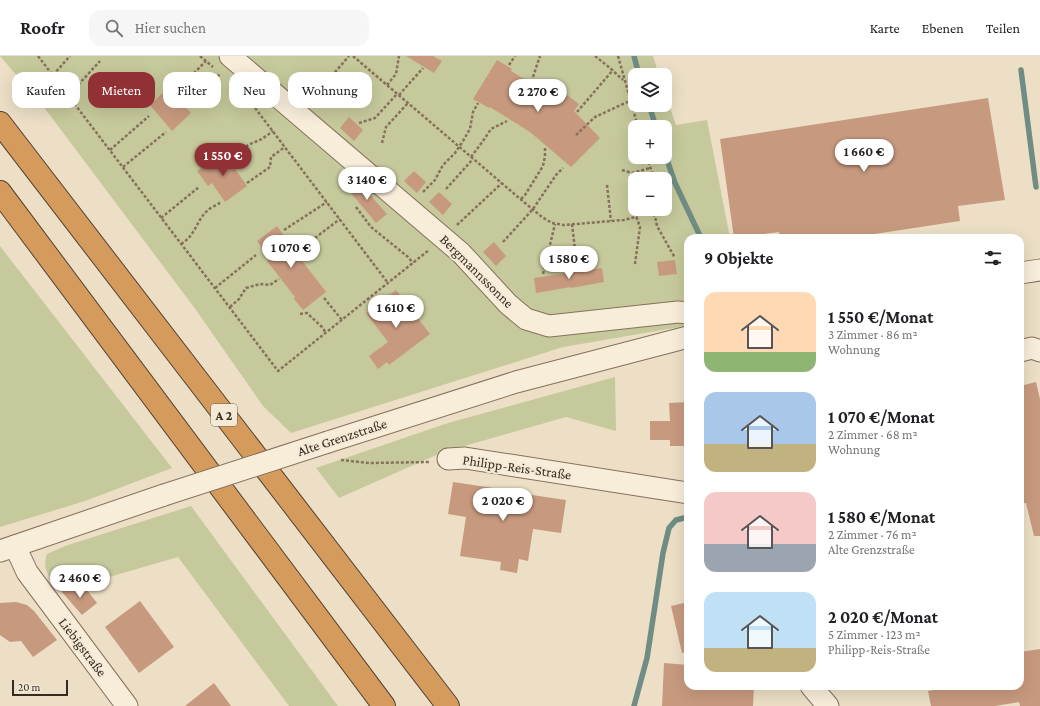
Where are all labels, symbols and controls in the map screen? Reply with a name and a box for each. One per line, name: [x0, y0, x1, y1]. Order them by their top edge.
search box: [89, 10, 369, 46]
text: Roofr: [20, 17, 65, 38]
icon: search: [103, 17, 125, 39]
text: Hier suchen: [135, 20, 206, 36]
text: Karte: [870, 20, 900, 36]
text: Ebenen: [922, 20, 964, 36]
text: Teilen: [986, 20, 1020, 36]
map controls: [628, 68, 672, 216]
button: layers: [628, 68, 672, 112]
chip: Kaufen: [12, 72, 80, 108]
chip: Mieten: [88, 72, 155, 108]
chip: Filter: [163, 72, 221, 108]
chip: Neu: [229, 72, 280, 108]
chip: Wohnung: [288, 72, 372, 108]
pin: 2 270 €: [501, 79, 575, 113]
text: 2 270 €: [518, 84, 558, 99]
button: +: [628, 120, 672, 164]
pin: 1 660 €: [827, 139, 901, 173]
pin: 1 550 €: [186, 143, 260, 177]
text: 1 660 €: [844, 144, 884, 159]
text: 1 550 €: [204, 148, 242, 163]
pin: 3 140 €: [330, 167, 404, 201]
text: 3 140 €: [347, 172, 387, 187]
button: −: [628, 172, 672, 216]
street label: Bergmannssonne: [437, 231, 517, 311]
pin: 1 070 €: [254, 235, 328, 269]
text: 1 070 €: [271, 240, 311, 255]
pin: 1 580 €: [532, 246, 606, 280]
icon: filters: [982, 247, 1004, 269]
text: 9 Objekte: [704, 249, 773, 268]
text: 1 580 €: [549, 251, 589, 266]
pin: 1 610 €: [359, 295, 433, 329]
text: 1 610 €: [377, 300, 415, 315]
icon: home: [736, 308, 784, 356]
text: 1 550 €/Monat: [828, 308, 933, 327]
text: 3 Zimmer · 86 m²: [828, 327, 918, 342]
text: Wohnung: [828, 342, 880, 357]
road number: A 2: [211, 404, 237, 426]
icon: home: [736, 408, 784, 456]
text: 1 070 €/Monat: [828, 408, 935, 427]
street label: Alte Grenzstraße: [295, 415, 389, 459]
text: 2 Zimmer · 68 m²: [828, 427, 918, 442]
text: Wohnung: [828, 442, 880, 457]
street label: Philipp-Reis-Straße: [461, 451, 573, 483]
pin: 2 020 €: [466, 488, 540, 522]
text: 2 020 €: [482, 493, 524, 508]
icon: home: [736, 508, 784, 556]
text: 1 580 €/Monat: [828, 508, 935, 527]
text: 2 Zimmer · 76 m²: [828, 527, 916, 542]
text: Alte Grenzstraße: [828, 542, 915, 557]
pin: 2 460 €: [43, 565, 117, 599]
text: 2 460 €: [59, 570, 101, 585]
icon: home: [736, 608, 784, 656]
text: 2 020 €/Monat: [828, 608, 938, 627]
street label: Liebigstraße: [56, 614, 110, 680]
text: 5 Zimmer · 123 m²: [828, 627, 921, 642]
text: Philipp-Reis-Straße: [828, 642, 930, 657]
scale bar: [12, 678, 68, 697]
text: 20 m: [18, 681, 40, 693]

